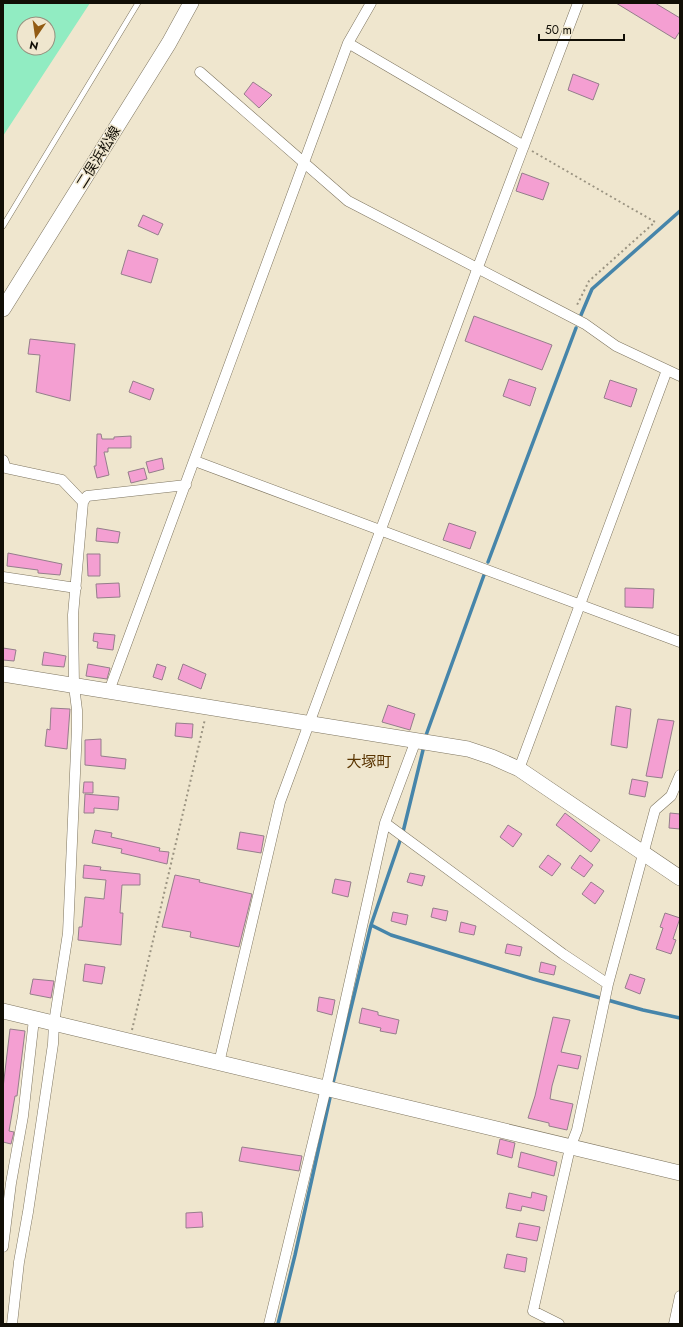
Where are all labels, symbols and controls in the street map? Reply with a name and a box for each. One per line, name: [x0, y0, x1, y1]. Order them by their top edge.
north arrow: [16, 16, 56, 56]
scale bar: [539, 16, 624, 42]
text: 50 m: [545, 21, 572, 39]
text: N: [28, 37, 40, 55]
street label: 二俣浜松線: [71, 122, 125, 192]
district label: 大塚町: [346, 751, 392, 773]

